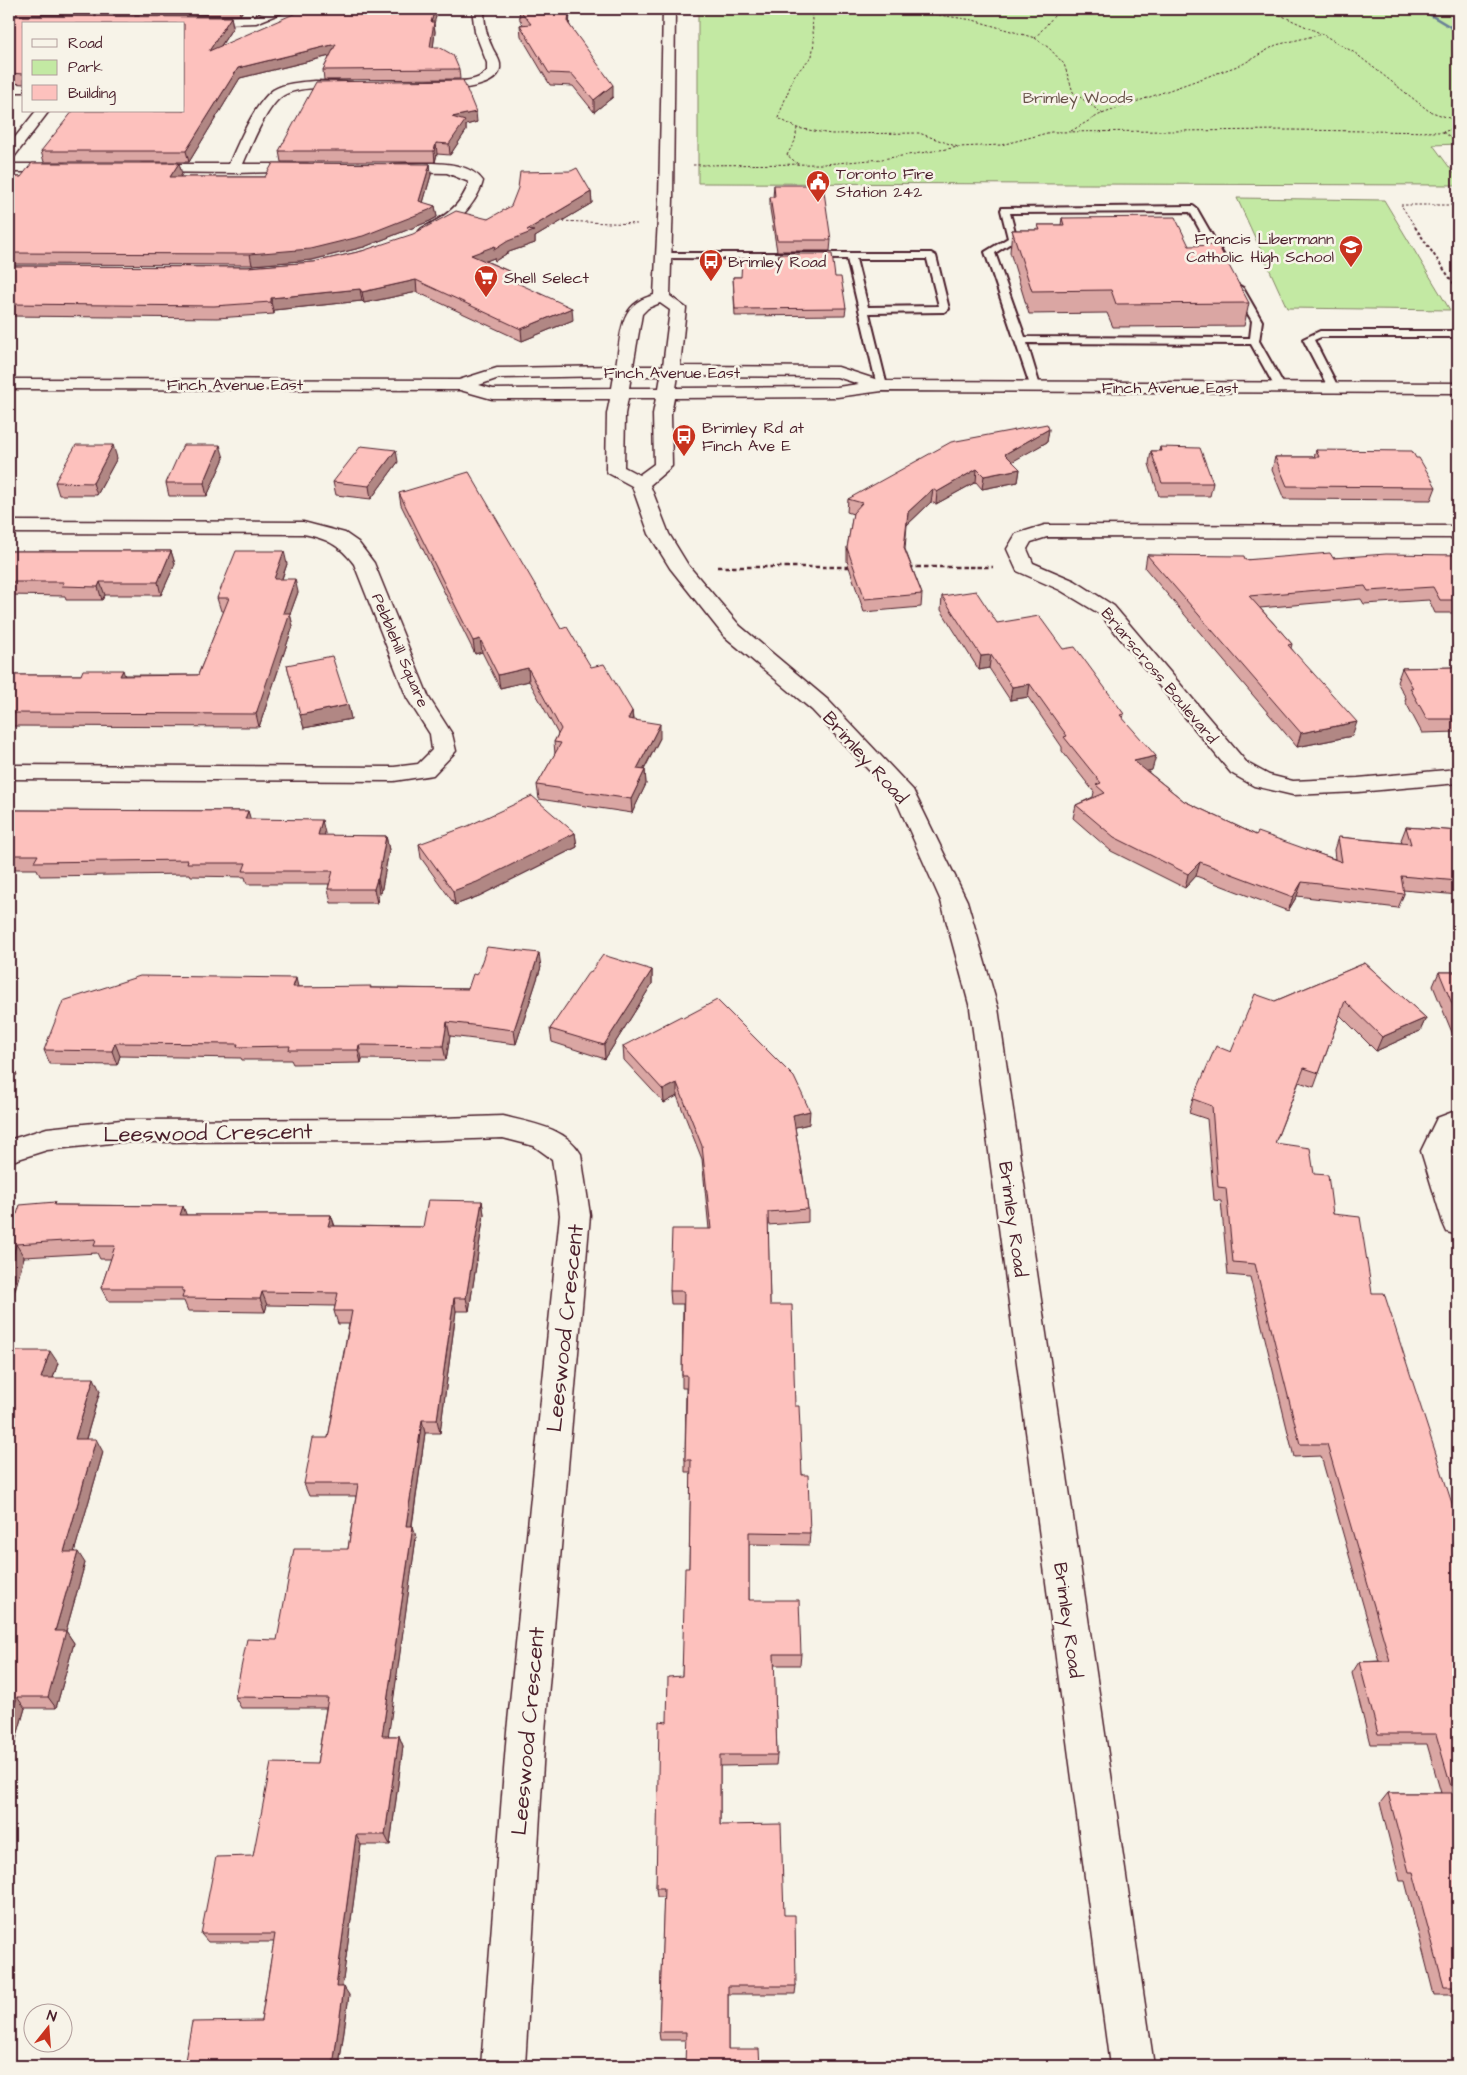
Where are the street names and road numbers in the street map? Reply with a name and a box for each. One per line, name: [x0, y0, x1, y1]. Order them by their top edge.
street label: Finch Avenue East: [604, 362, 741, 384]
street label: Finch Avenue East: [167, 374, 304, 396]
street label: Finch Avenue East: [1102, 377, 1239, 399]
street label: Pebblehill Square: [366, 590, 434, 711]
street label: Briarscross Boulevard: [1096, 603, 1223, 748]
street label: Brimley Road: [815, 706, 914, 811]
street label: Leeswood Crescent: [103, 1116, 313, 1151]
street label: Brimley Road: [990, 1160, 1034, 1279]
street label: Leeswood Crescent: [539, 1222, 592, 1434]
street label: Brimley Road: [1045, 1561, 1089, 1680]
street label: Leeswood Crescent: [504, 1626, 553, 1837]

